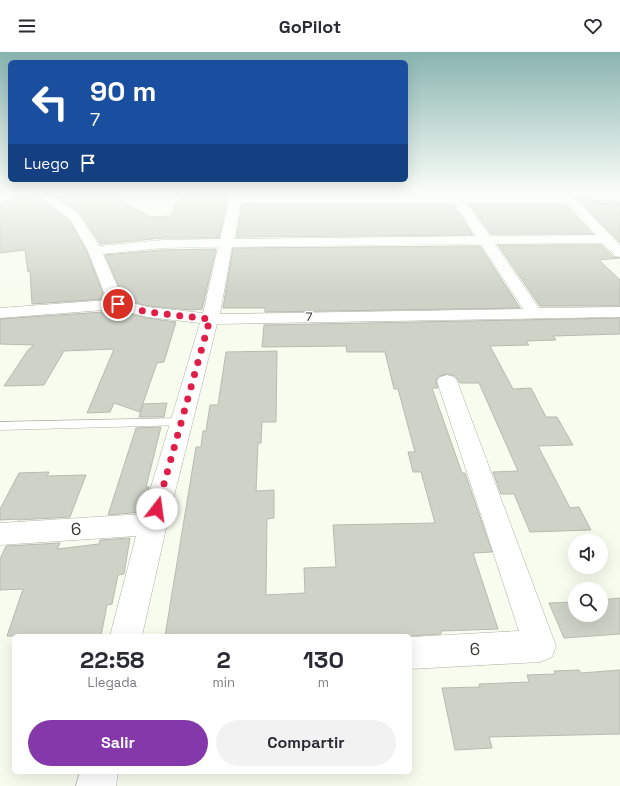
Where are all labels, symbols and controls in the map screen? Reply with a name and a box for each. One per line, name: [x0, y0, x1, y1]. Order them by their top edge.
icon: menu: [16, 15, 38, 37]
text: GoPilot: [279, 15, 341, 38]
icon: heart: [582, 15, 604, 37]
text: 90 m: [90, 73, 156, 109]
icon: left: [24, 76, 76, 128]
text: 7: [90, 108, 100, 131]
icon: arrive: [77, 152, 99, 174]
text: Luego: [24, 154, 69, 173]
pin: [101, 287, 135, 321]
icon: arrive: [107, 293, 129, 315]
street label: 7: [305, 309, 313, 325]
position arrow: [136, 488, 178, 530]
street label: 6: [70, 518, 82, 540]
map controls: [568, 534, 608, 622]
button: sound: [568, 534, 608, 574]
button: search: [568, 582, 608, 622]
street label: 6: [469, 638, 481, 660]
text: 22:58: [80, 644, 145, 675]
text: 2: [217, 644, 231, 675]
text: 130: [303, 644, 344, 675]
text: Llegada: [88, 674, 137, 691]
text: min: [213, 674, 235, 691]
text: m: [318, 674, 329, 691]
button: Salir: [28, 720, 208, 766]
button: Compartir: [216, 720, 396, 766]

